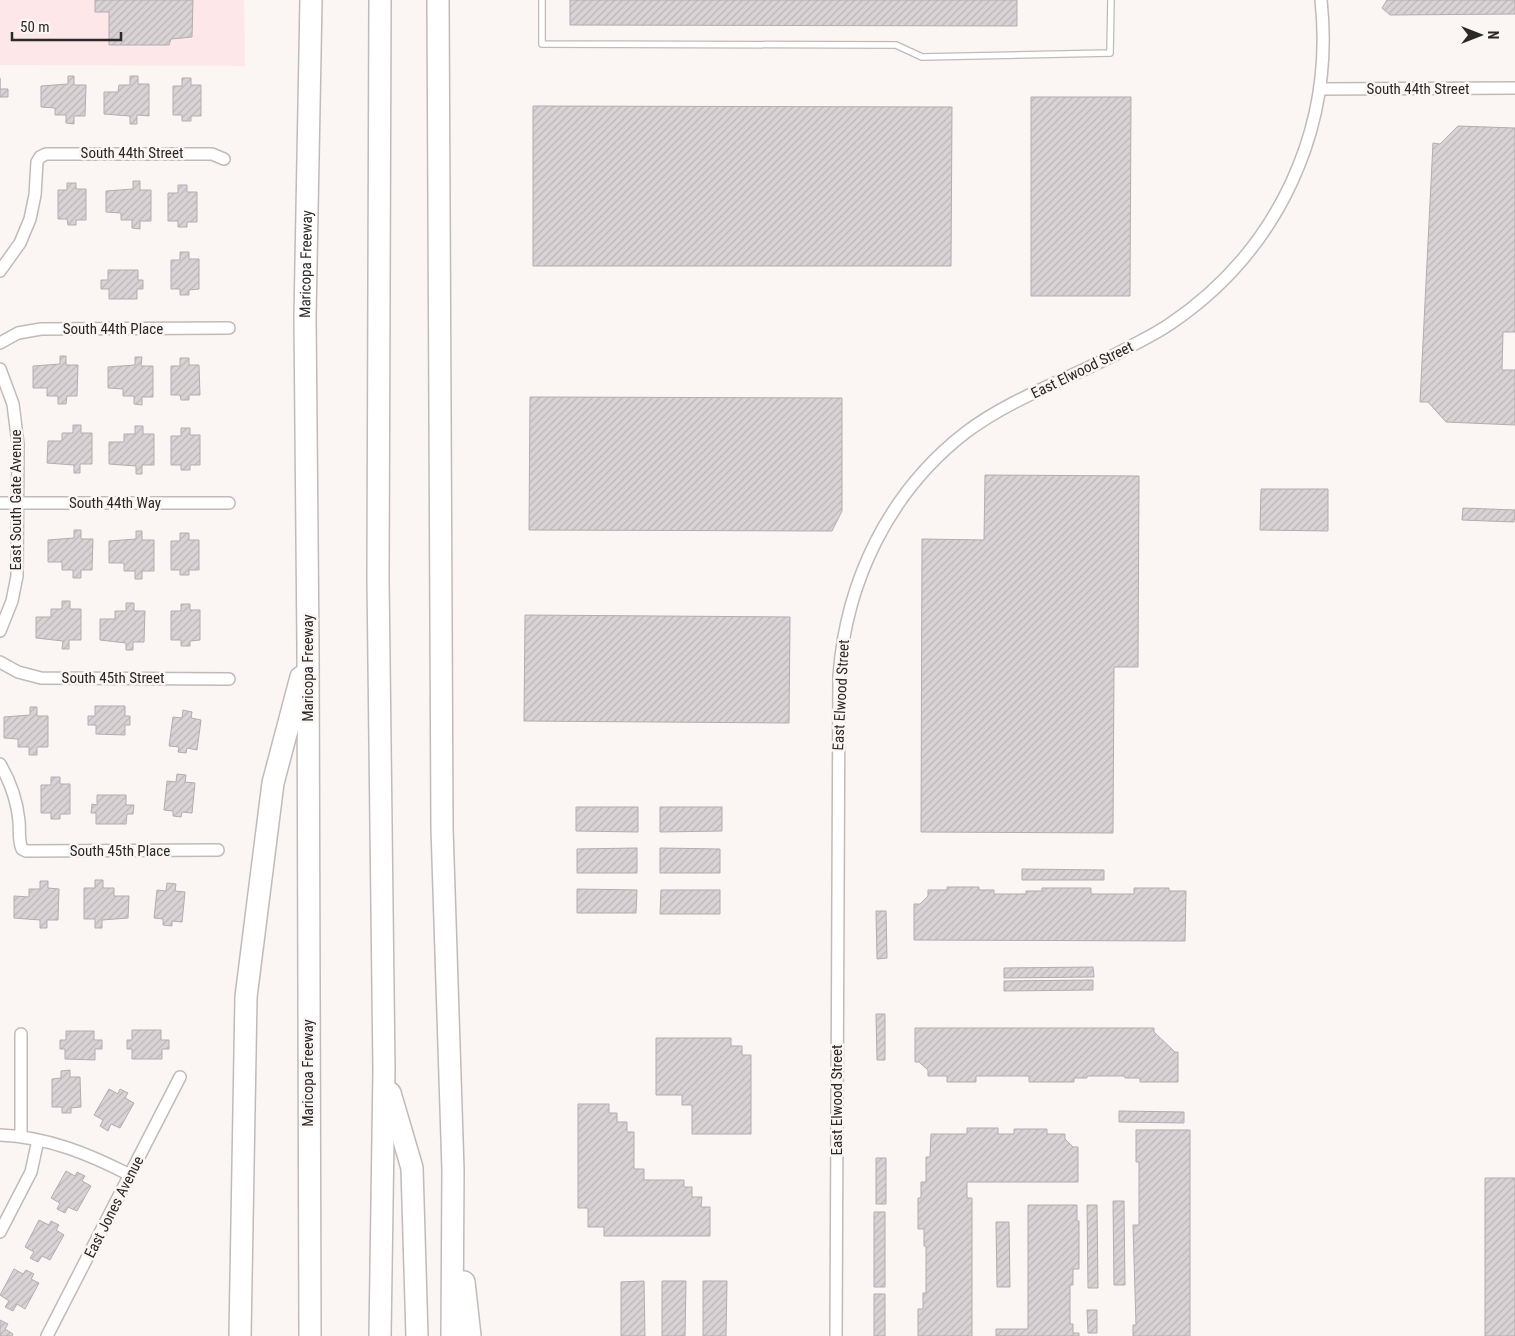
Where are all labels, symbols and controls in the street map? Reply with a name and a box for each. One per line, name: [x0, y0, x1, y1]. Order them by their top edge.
scale bar: [12, 10, 121, 42]
north arrow: [1455, 10, 1505, 60]
text: 50 m: [20, 18, 50, 36]
text: N: [1485, 31, 1501, 39]
street label: South 44th Street: [1367, 80, 1469, 98]
street label: South 44th Street: [81, 144, 183, 162]
street label: Maricopa Freeway: [296, 210, 316, 318]
street label: South 44th Place: [63, 320, 163, 338]
street label: East Elwood Street: [1028, 338, 1136, 402]
street label: East South Gate Avenue: [7, 429, 25, 571]
street label: South 44th Way: [69, 494, 161, 512]
street label: Maricopa Freeway: [299, 614, 317, 722]
street label: East Elwood Street: [829, 639, 853, 751]
street label: South 45th Street: [62, 669, 164, 687]
street label: South 45th Place: [70, 842, 170, 860]
street label: Maricopa Freeway: [299, 1019, 317, 1127]
street label: East Elwood Street: [828, 1044, 846, 1156]
street label: East Jones Avenue: [81, 1153, 147, 1261]

